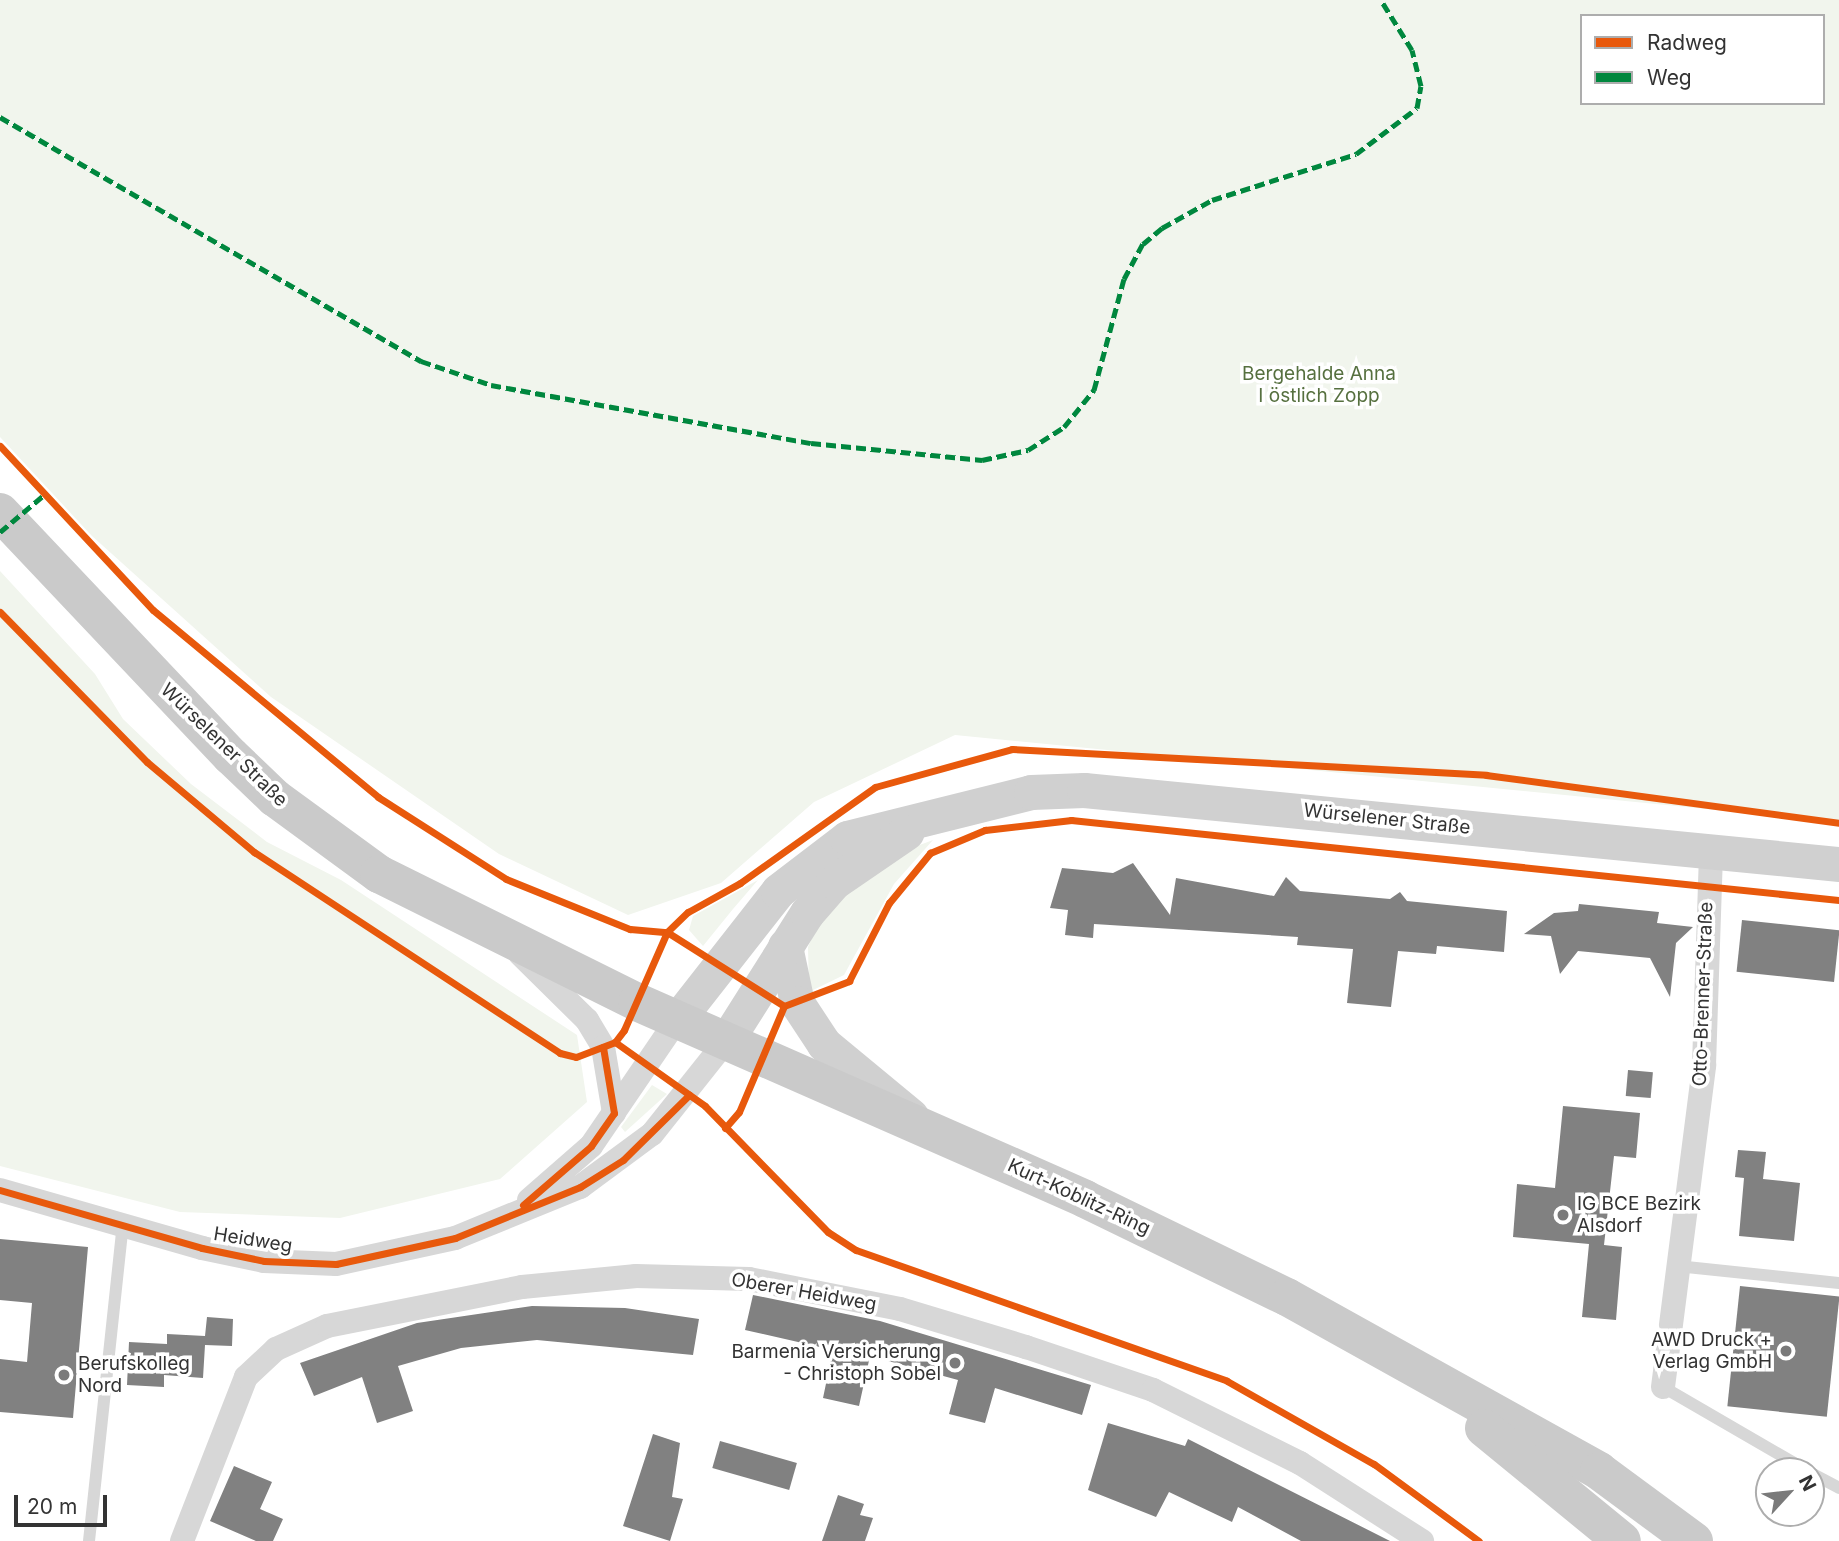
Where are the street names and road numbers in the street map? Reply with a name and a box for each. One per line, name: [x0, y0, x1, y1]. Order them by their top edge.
street label: Würselener Straße: [156, 679, 292, 811]
street label: Würselener Straße: [1302, 799, 1472, 839]
street label: Otto-Brenner-Straße: [1688, 901, 1718, 1087]
street label: Kurt-Koblitz-Ring: [1004, 1154, 1154, 1240]
street label: Heidweg: [212, 1223, 294, 1257]
street label: Oberer Heidweg: [730, 1268, 878, 1316]

